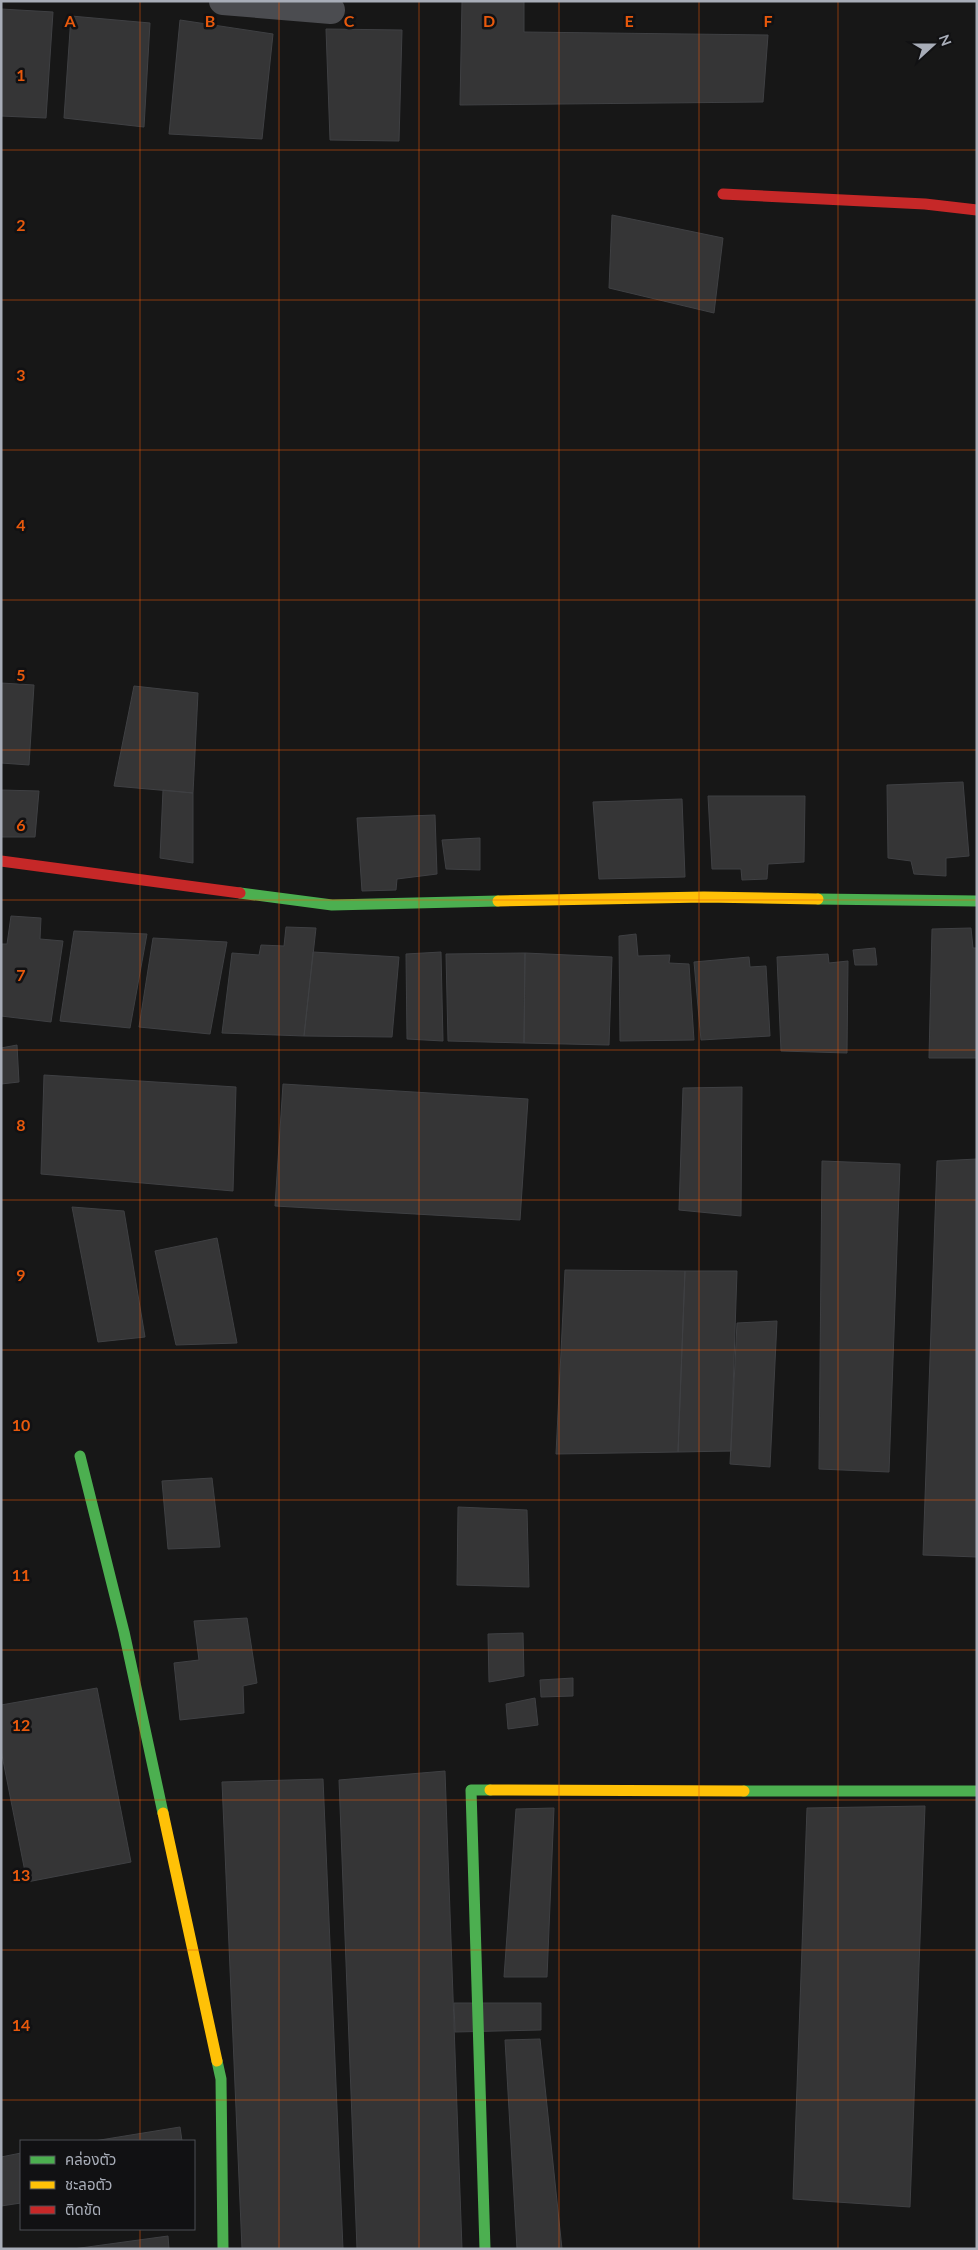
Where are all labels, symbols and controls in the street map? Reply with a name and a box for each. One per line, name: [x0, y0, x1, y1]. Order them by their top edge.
text: A: [63, 11, 76, 30]
text: B: [205, 11, 215, 30]
text: C: [344, 11, 355, 30]
text: D: [483, 11, 495, 30]
text: E: [624, 11, 634, 30]
text: F: [763, 11, 773, 30]
north arrow: [908, 20, 958, 70]
text: N: [936, 32, 955, 48]
text: 1: [16, 65, 26, 84]
text: 2: [16, 215, 26, 234]
text: 3: [16, 365, 26, 384]
text: 4: [16, 515, 26, 534]
text: 5: [16, 665, 26, 684]
text: 6: [16, 815, 26, 834]
text: 7: [16, 965, 26, 984]
text: 8: [16, 1115, 26, 1134]
text: 9: [16, 1265, 26, 1284]
text: 10: [12, 1415, 30, 1434]
text: 11: [12, 1565, 30, 1584]
text: 12: [12, 1715, 30, 1734]
text: 13: [12, 1865, 30, 1884]
text: 14: [12, 2015, 30, 2034]
legend: [20, 2140, 195, 2230]
text: คล่องตัว: [65, 2150, 116, 2168]
text: ชะลอตัว: [65, 2175, 112, 2193]
text: ติดขัด: [65, 2200, 101, 2218]

